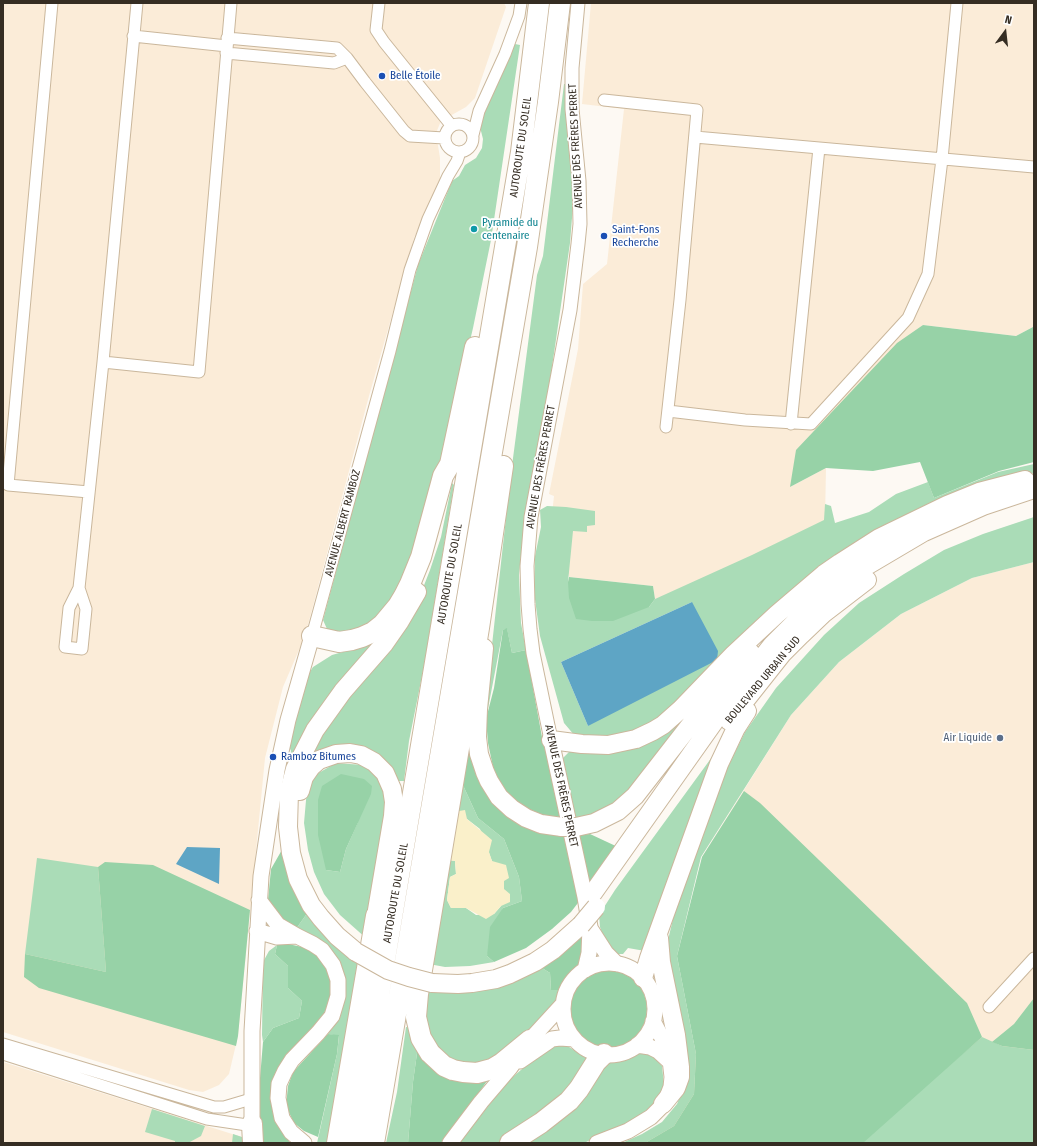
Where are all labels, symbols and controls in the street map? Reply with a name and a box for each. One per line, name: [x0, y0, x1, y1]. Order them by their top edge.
north arrow: [985, 12, 1025, 52]
text: N: [1003, 13, 1013, 27]
place label: Belle Étoile: [390, 69, 441, 83]
marker: Belle Étoile: [377, 71, 387, 81]
street label: AVENUE DES FRÈRES PERRET: [566, 83, 586, 209]
street label: AUTOROUTE DU SOLEIL: [507, 96, 535, 198]
place label: Pyramide du centenaire: [482, 216, 538, 242]
place label: Saint-Fons Recherche: [612, 223, 659, 249]
marker: Pyramide du centenaire: [469, 224, 479, 234]
marker: Saint-Fons Recherche: [599, 231, 609, 241]
street label: AVENUE DES FRÈRES PERRET: [524, 404, 558, 530]
street label: AVENUE ALBERT RAMBOZ: [322, 468, 364, 578]
street label: AUTOROUTE DU SOLEIL: [435, 523, 465, 625]
street label: BOULEVARD URBAIN SUD: [722, 634, 804, 726]
street label: AVENUE DES FRÈRES PERRET: [542, 724, 580, 848]
place label: Air Liquide: [944, 731, 992, 745]
marker: Air Liquide: [995, 733, 1005, 743]
place label: Ramboz Bitumes: [281, 750, 356, 764]
marker: Ramboz Bitumes: [268, 752, 278, 762]
street label: AUTOROUTE DU SOLEIL: [381, 842, 411, 944]

